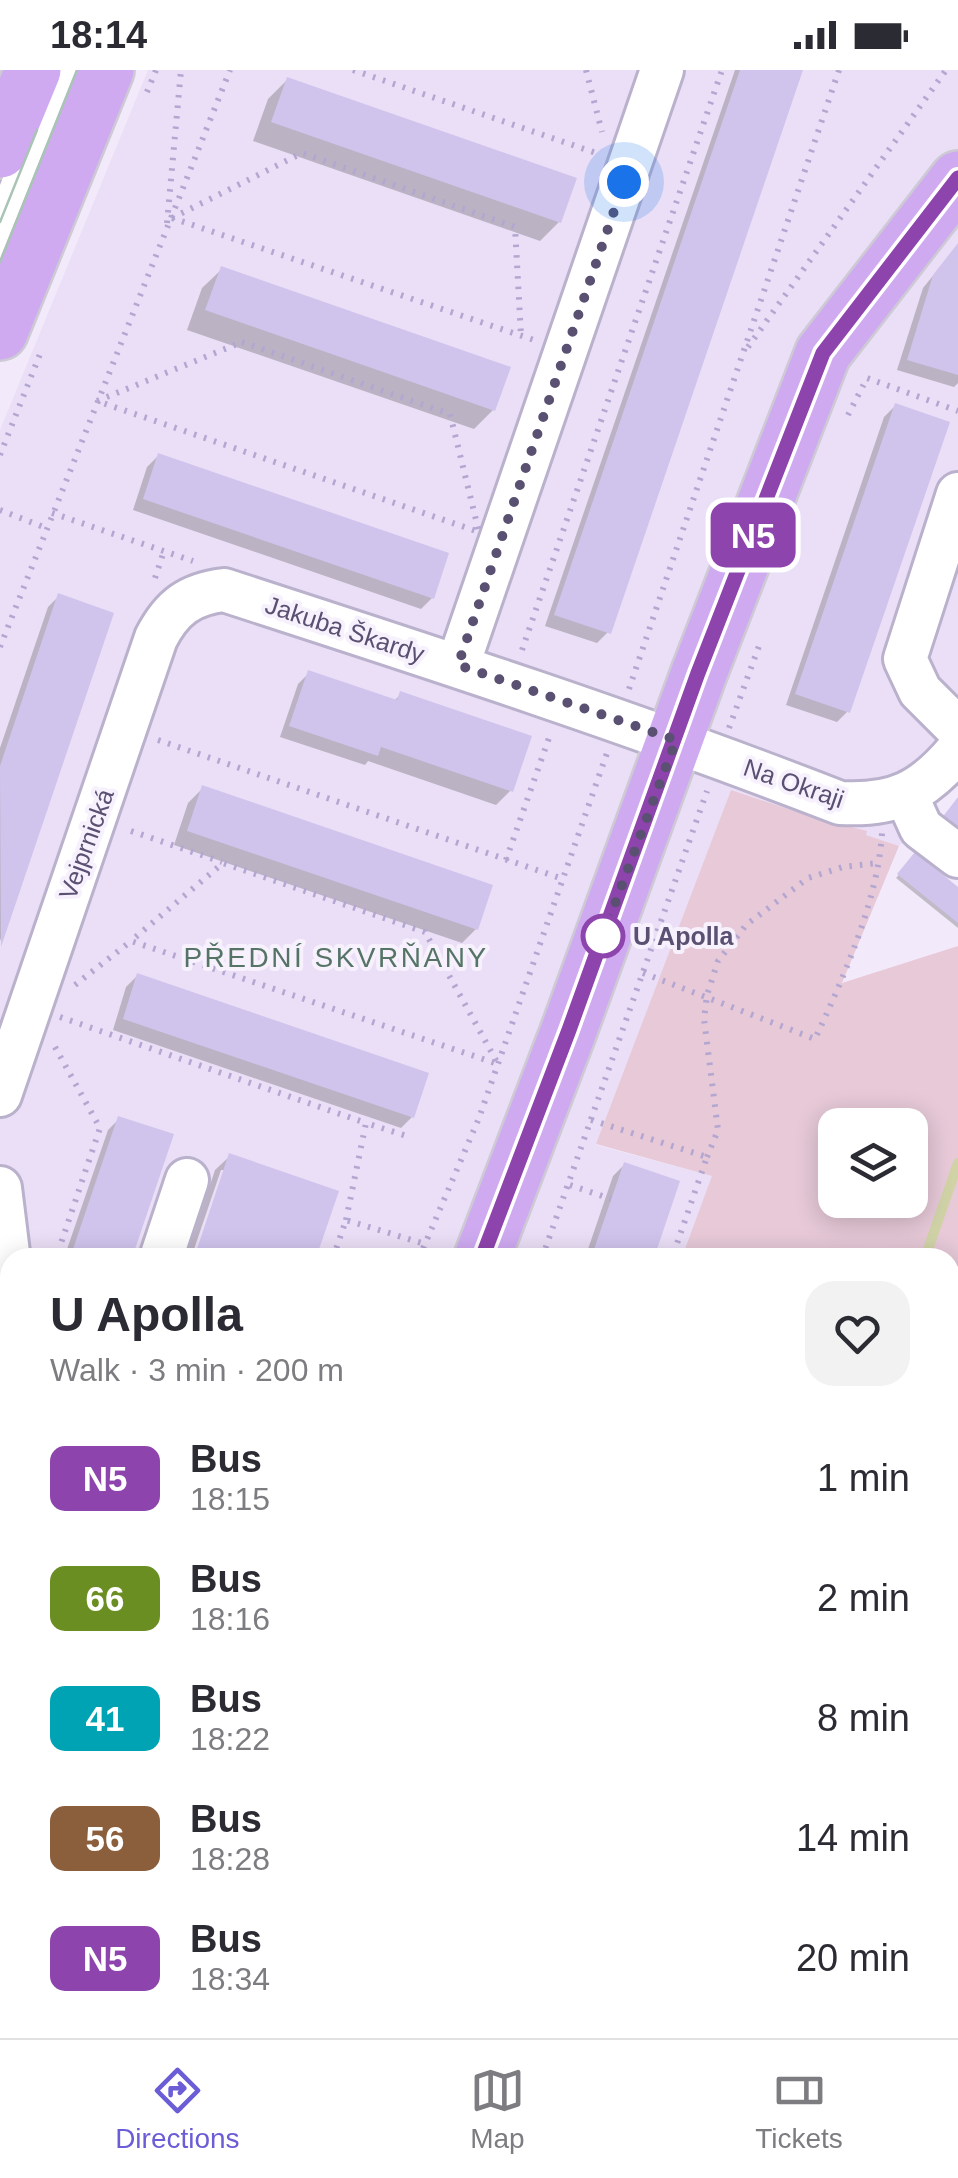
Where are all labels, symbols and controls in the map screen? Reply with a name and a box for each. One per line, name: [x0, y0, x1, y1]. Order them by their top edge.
text: 18:14: [50, 14, 147, 56]
your location: [599, 157, 649, 207]
line badge: N5: [708, 502, 798, 568]
text: N5: [731, 516, 775, 555]
street label: Jakuba Škardy: [262, 590, 428, 668]
street label: Na Okraji: [740, 753, 848, 813]
street label: Vejprnická: [53, 785, 119, 903]
marker: U Apolla: [582, 915, 624, 957]
place label: U Apolla: [633, 922, 735, 950]
district label: PŘEDNÍ SKVRŇANY: [183, 942, 489, 973]
map controls: [818, 1108, 928, 1218]
button: layers: [818, 1108, 928, 1218]
button: heart: [805, 1281, 910, 1386]
text: U Apolla: [50, 1288, 243, 1341]
text: Walk · 3 min · 200 m: [50, 1352, 344, 1388]
text: Bus: [190, 1438, 262, 1480]
text: 1 min: [817, 1457, 910, 1499]
text: N5: [83, 1459, 127, 1498]
text: 18:15: [190, 1481, 270, 1517]
text: Bus: [190, 1558, 262, 1600]
text: 2 min: [817, 1577, 910, 1619]
text: 66: [86, 1579, 124, 1618]
text: 18:16: [190, 1601, 270, 1637]
text: Bus: [190, 1678, 262, 1720]
text: 8 min: [817, 1697, 910, 1739]
text: 41: [86, 1699, 124, 1738]
text: 18:22: [190, 1721, 270, 1757]
text: Bus: [190, 1798, 262, 1840]
text: 14 min: [796, 1817, 910, 1859]
text: 56: [86, 1819, 124, 1858]
text: 18:28: [190, 1841, 270, 1877]
text: Bus: [190, 1918, 262, 1960]
text: 20 min: [796, 1937, 910, 1979]
text: N5: [83, 1939, 127, 1978]
text: 18:34: [190, 1961, 270, 1997]
tab: Directions: [115, 2063, 240, 2155]
tab: Map: [470, 2063, 525, 2155]
tab: Tickets: [755, 2063, 843, 2155]

